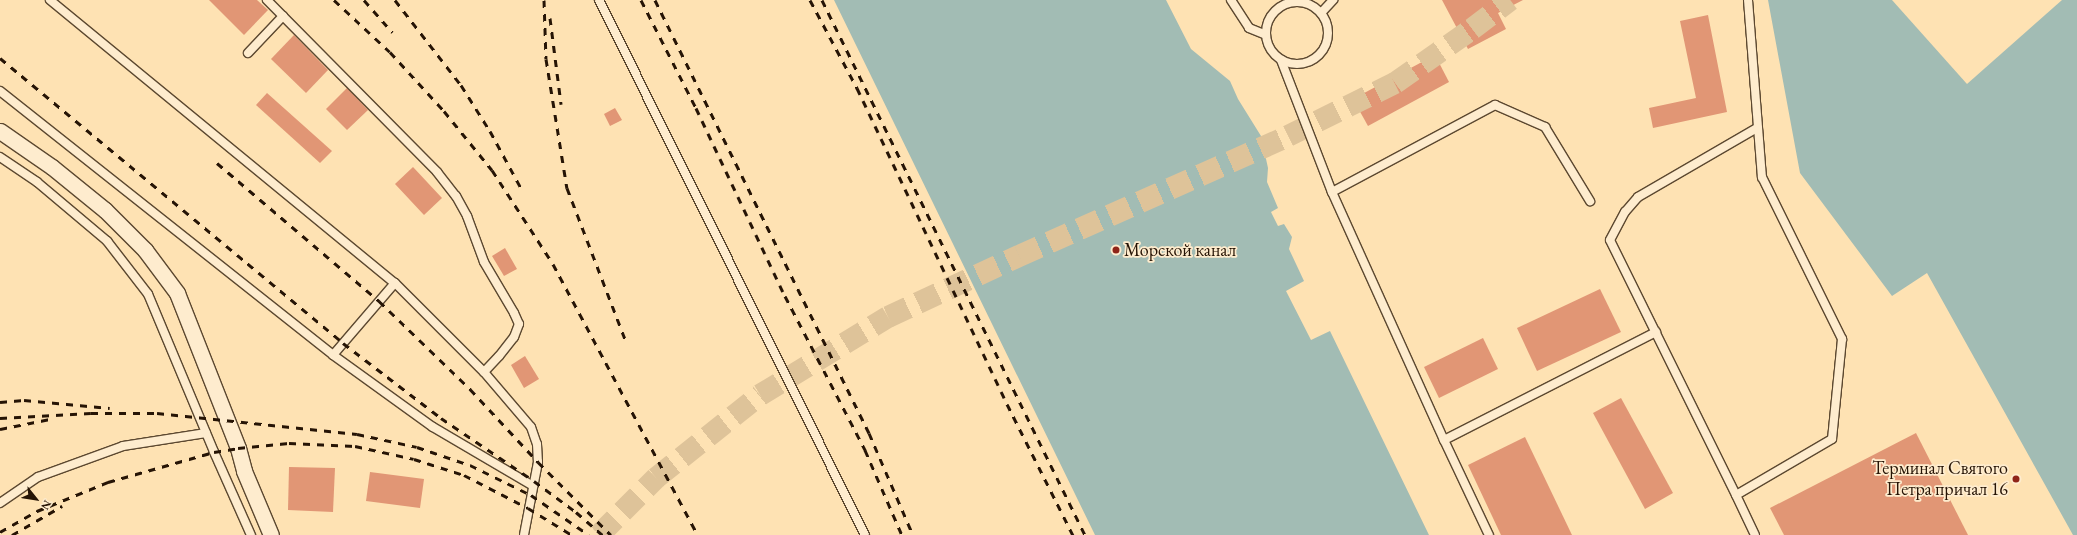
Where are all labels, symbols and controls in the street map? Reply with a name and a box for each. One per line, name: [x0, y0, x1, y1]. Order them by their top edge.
place label: Морской канал: [1124, 239, 1236, 261]
marker: Морской канал: [1111, 245, 1121, 255]
place label: Терминал Святого Петра причал 16: [1872, 458, 2008, 500]
marker: Терминал Святого Петра причал 16: [2011, 474, 2021, 484]
north arrow: [16, 479, 56, 519]
text: N: [38, 498, 55, 512]

